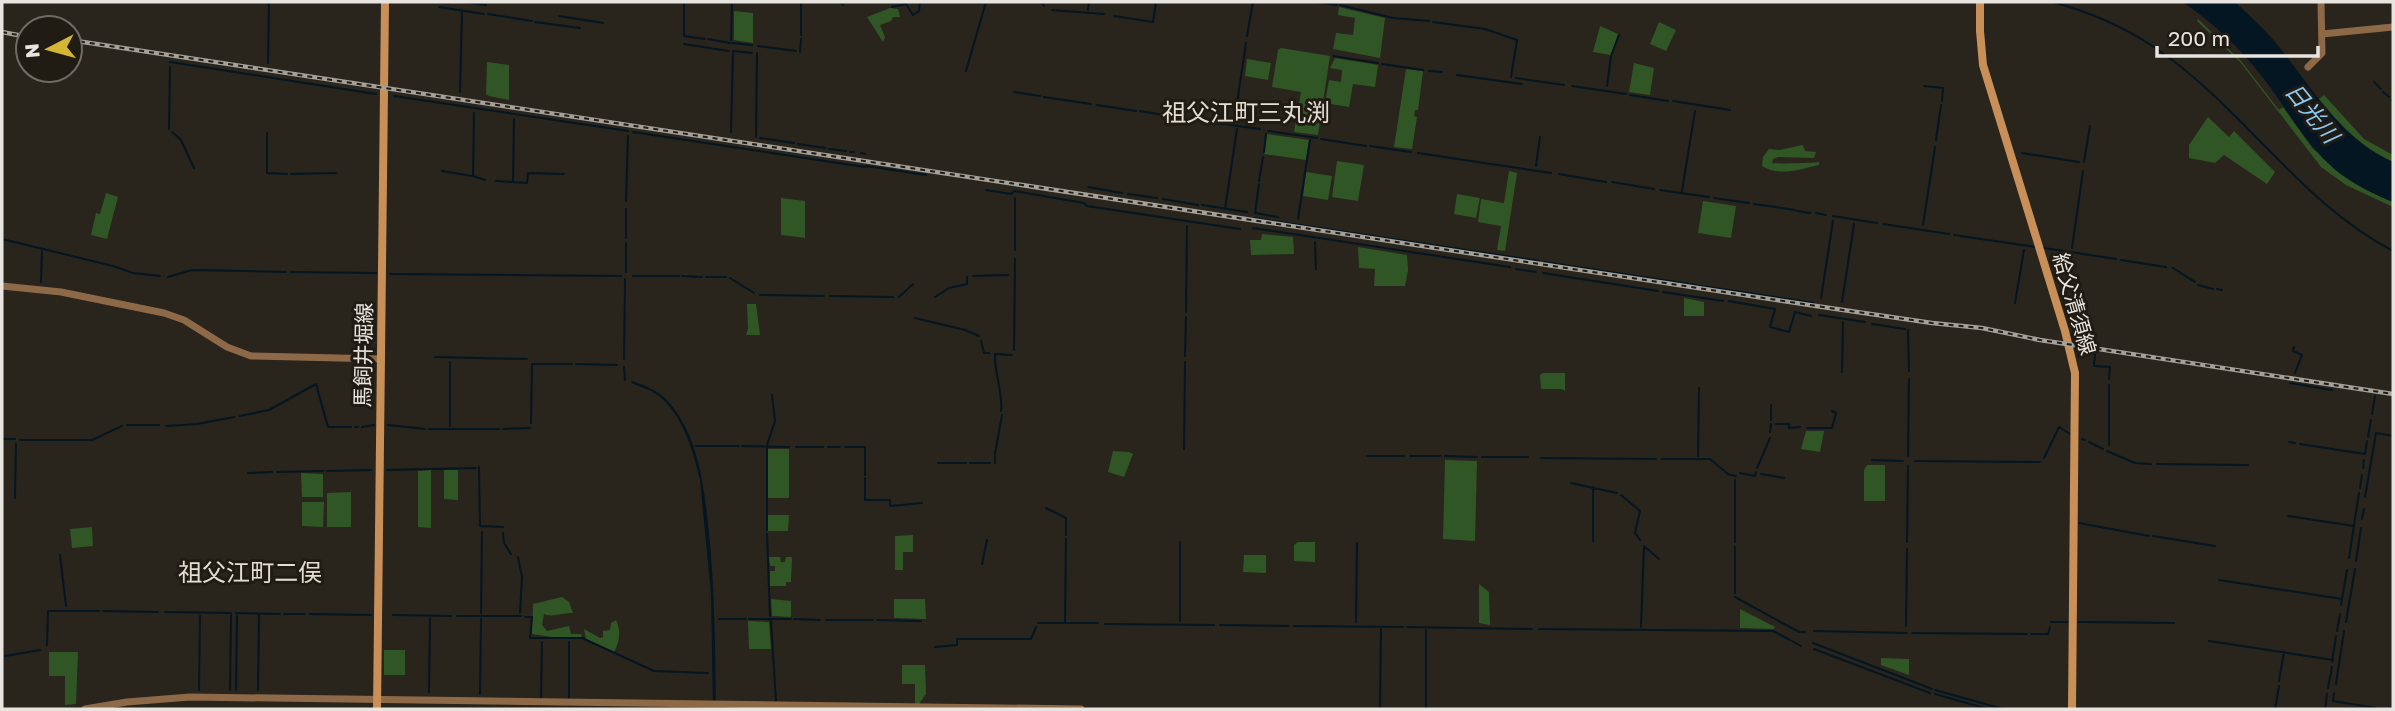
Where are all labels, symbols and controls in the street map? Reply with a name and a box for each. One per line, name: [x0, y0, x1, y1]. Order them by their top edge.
north arrow: [14, 14, 84, 84]
scale bar: [2157, 14, 2318, 58]
text: 200 m: [2168, 25, 2230, 51]
text: N: [19, 42, 44, 59]
water label: 日光川: [2280, 77, 2347, 150]
district label: 祖父江町三丸渕: [1162, 97, 1330, 126]
street label: 給父清須線: [2048, 250, 2102, 358]
street label: 馬飼井堀線: [349, 302, 377, 408]
district label: 祖父江町二俣: [178, 557, 322, 586]

